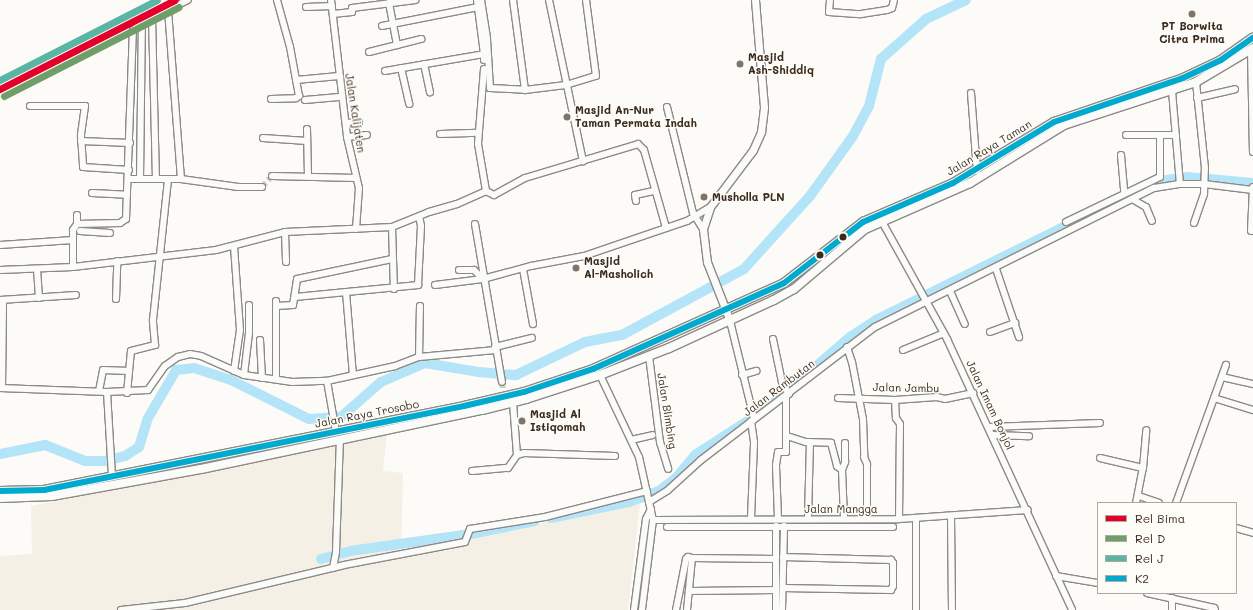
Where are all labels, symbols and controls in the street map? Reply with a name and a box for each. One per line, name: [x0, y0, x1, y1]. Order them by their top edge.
marker: PT Borwita Citra Prima: [1187, 9, 1197, 19]
place label: PT Borwita Citra Prima: [1159, 20, 1225, 46]
place label: Masjid Ash-Shiddiq: [748, 51, 814, 77]
marker: Masjid Ash-Shiddiq: [735, 59, 745, 69]
street label: Jalan Kalijaten: [342, 72, 368, 154]
place label: Masjid An-Nur Taman Permata Indah: [575, 104, 697, 130]
marker: Masjid An-Nur Taman Permata Indah: [562, 112, 572, 122]
street label: Jalan Raya Taman: [944, 117, 1034, 179]
place label: Musholla PLN: [712, 190, 785, 204]
marker: Musholla PLN: [699, 192, 709, 202]
unlabelled marker: [838, 232, 848, 242]
unlabelled marker: [815, 250, 825, 260]
place label: Masjid Al-Masholich: [584, 255, 653, 281]
marker: Masjid Al-Masholich: [571, 263, 581, 273]
street label: Jalan Rambutan: [741, 357, 817, 419]
street label: Jalan Imam Bonjol: [963, 358, 1017, 452]
street label: Jalan Blimbing: [654, 372, 680, 450]
street label: Jalan Jambu: [872, 381, 940, 395]
street label: Jalan Raya Trosobo: [314, 397, 420, 431]
place label: Masjid Al Istiqomah: [530, 408, 585, 434]
marker: Masjid Al Istiqomah: [517, 416, 527, 426]
street label: Jalan Mangga: [804, 502, 878, 516]
legend: [1097, 502, 1237, 594]
text: Rel Bima: [1135, 510, 1185, 526]
text: Rel D: [1135, 530, 1165, 546]
text: Rel J: [1135, 550, 1164, 566]
text: K2: [1135, 570, 1149, 586]

